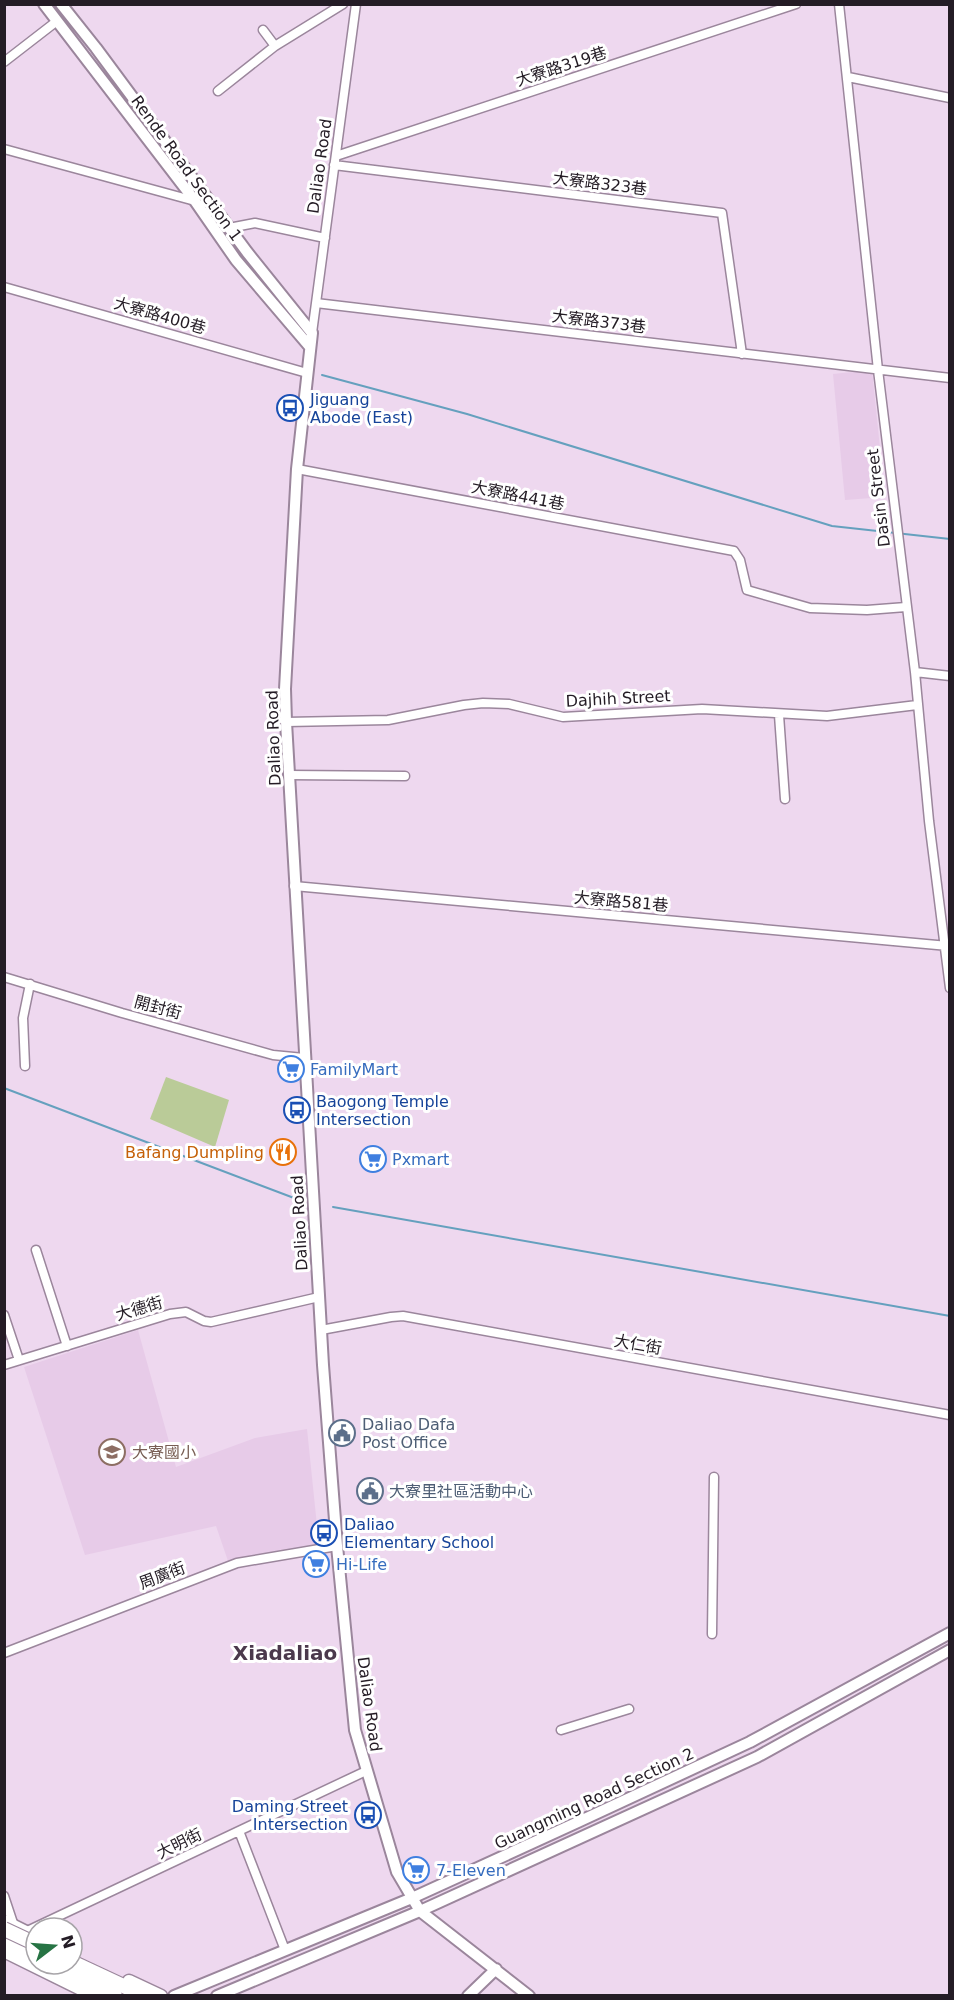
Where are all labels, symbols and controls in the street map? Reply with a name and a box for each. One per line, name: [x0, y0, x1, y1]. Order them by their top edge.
street label: 大寮路319巷: [513, 43, 609, 90]
street label: Rende Road Section 1: [127, 92, 246, 245]
street label: Daliao Road: [303, 117, 336, 215]
street label: 大寮路323巷: [552, 168, 648, 199]
street label: 大寮路400巷: [112, 293, 208, 338]
street label: 大寮路373巷: [551, 306, 647, 337]
place label: Jiguang Abode (East): [309, 390, 413, 427]
bus stop icon: Jiguang Abode (East): [275, 393, 305, 423]
street label: Dasin Street: [863, 448, 894, 548]
street label: 大寮路441巷: [470, 477, 566, 514]
street label: Dajhih Street: [565, 686, 671, 711]
street label: Daliao Road: [262, 690, 285, 786]
street label: 大寮路581巷: [573, 888, 669, 915]
street label: 開封街: [132, 992, 184, 1023]
supermarket icon: FamilyMart: [276, 1054, 306, 1084]
place label: FamilyMart: [310, 1060, 398, 1079]
place label: Baogong Temple Intersection: [316, 1092, 449, 1129]
bus stop icon: Baogong Temple Intersection: [282, 1095, 312, 1125]
restaurant icon: Bafang Dumpling: [268, 1137, 298, 1167]
place label: Bafang Dumpling: [125, 1143, 264, 1162]
supermarket icon: Pxmart: [358, 1144, 388, 1174]
place label: Pxmart: [392, 1150, 449, 1169]
street label: Daliao Road: [288, 1175, 311, 1271]
street label: 大德街: [113, 1293, 165, 1324]
street label: 大仁街: [613, 1331, 663, 1358]
place label: Daliao Dafa Post Office: [362, 1415, 455, 1452]
public building icon: Daliao Dafa Post Office: [327, 1418, 357, 1448]
school or university icon: 大寮國小: [97, 1437, 127, 1467]
place label: 大寮國小: [132, 1443, 196, 1462]
public building icon: 大寮里社區活動中心: [355, 1476, 385, 1506]
place label: 大寮里社區活動中心: [389, 1482, 533, 1501]
place label: Daliao Elementary School: [344, 1515, 494, 1552]
bus stop icon: Daliao Elementary School: [309, 1518, 339, 1548]
supermarket icon: Hi-Life: [301, 1549, 331, 1579]
place label: Hi-Life: [336, 1555, 387, 1574]
street label: 周廣街: [136, 1558, 188, 1593]
district label: Xiadaliao: [233, 1641, 337, 1665]
street label: Daliao Road: [353, 1655, 386, 1753]
street label: Guangming Road Section 2: [491, 1744, 697, 1853]
place label: Daming Street Intersection: [232, 1797, 348, 1834]
bus stop icon: Daming Street Intersection: [353, 1800, 383, 1830]
street label: 大明街: [153, 1824, 205, 1863]
supermarket icon: 7-Eleven: [401, 1855, 431, 1885]
place label: 7-Eleven: [436, 1861, 506, 1880]
north arrow: [24, 1916, 84, 1976]
text: N: [57, 1933, 79, 1951]

